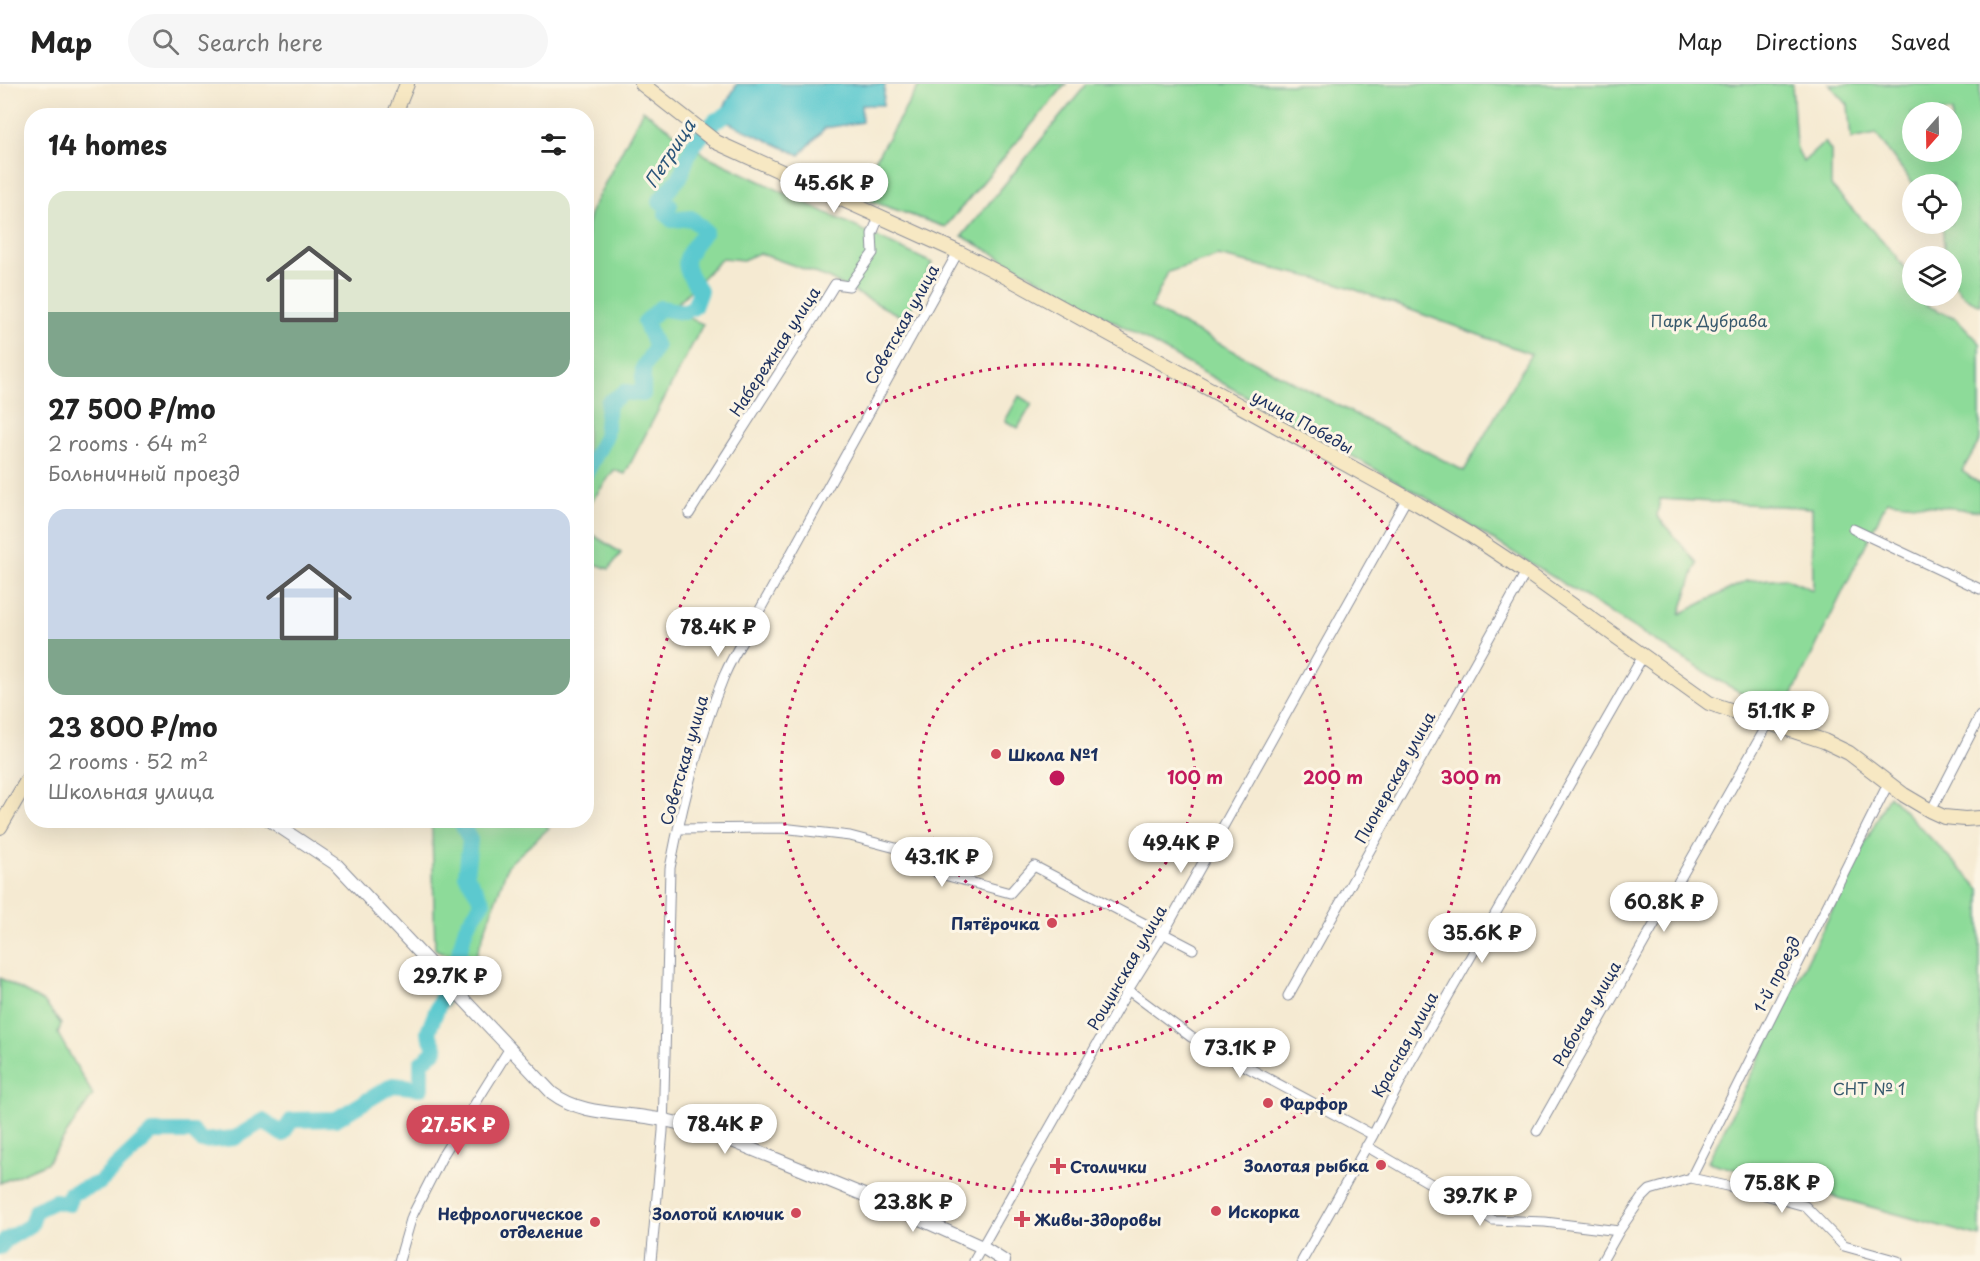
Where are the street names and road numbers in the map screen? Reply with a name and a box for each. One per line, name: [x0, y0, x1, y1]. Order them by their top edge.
street label: Советская улица: [858, 259, 944, 389]
street label: Набережная улица: [723, 281, 825, 421]
street label: улица Победы: [1248, 383, 1358, 459]
street label: Советская улица: [653, 692, 713, 828]
street label: Пионерская улица: [1348, 707, 1440, 847]
street label: Рощинская улица: [1080, 900, 1172, 1034]
street label: 1-й проезд: [1746, 932, 1806, 1016]
street label: Рабочая улица: [1546, 956, 1626, 1070]
street label: Красная улица: [1365, 987, 1443, 1101]

